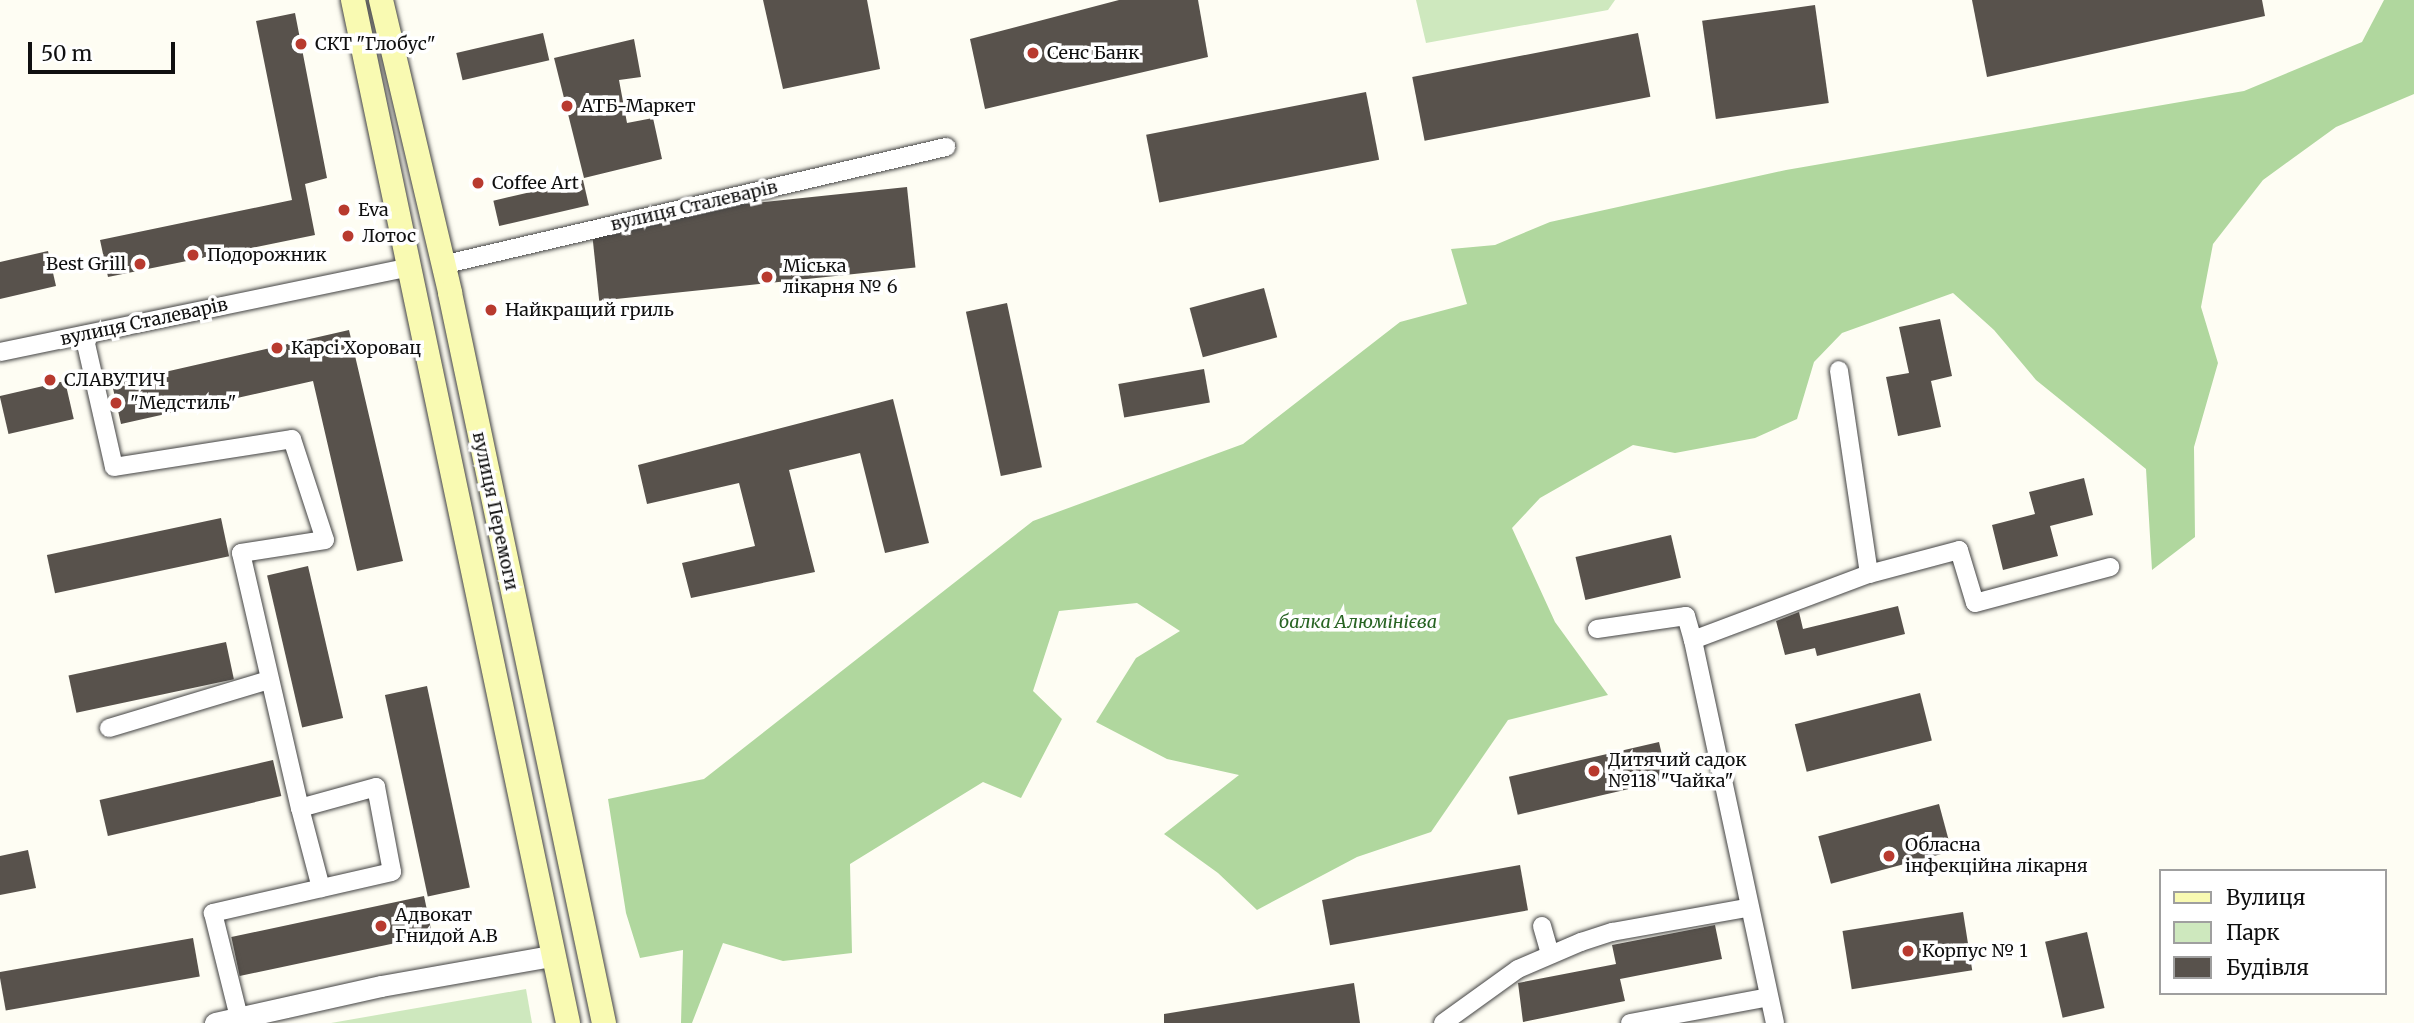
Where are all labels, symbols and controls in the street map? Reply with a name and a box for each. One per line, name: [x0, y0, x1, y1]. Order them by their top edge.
scale bar: [32, 28, 178, 72]
place label: СКТ "Глобус": [315, 33, 436, 55]
marker: СКТ "Глобус": [293, 36, 309, 52]
text: 50 m: [41, 40, 92, 67]
place label: Сенс Банк: [1047, 42, 1139, 64]
marker: Сенс Банк: [1025, 45, 1041, 61]
place label: АТБ-Маркет: [581, 95, 696, 117]
marker: АТБ-Маркет: [559, 98, 575, 114]
place label: Coffee Art: [492, 172, 579, 194]
marker: Coffee Art: [470, 175, 486, 191]
street label: вулиця Сталеварів: [608, 176, 780, 236]
place label: Eva: [358, 199, 389, 221]
marker: Eva: [336, 202, 352, 218]
place label: Лотос: [362, 225, 416, 247]
marker: Лотос: [340, 228, 356, 244]
place label: Подорожник: [207, 244, 327, 266]
marker: Подорожник: [185, 247, 201, 263]
place label: Best Grill: [46, 253, 126, 275]
marker: Best Grill: [132, 256, 148, 272]
place label: Мiська лiкарня № 6: [783, 256, 898, 298]
marker: Мiська лiкарня № 6: [757, 267, 777, 287]
street label: вулиця Сталеварів: [58, 294, 230, 350]
place label: Найкращий гриль: [505, 299, 674, 321]
marker: Найкращий гриль: [483, 302, 499, 318]
place label: Карсі Хоровац: [291, 337, 422, 359]
marker: Карсі Хоровац: [269, 340, 285, 356]
place label: СЛАВУТИЧ: [64, 369, 166, 391]
marker: СЛАВУТИЧ: [42, 372, 58, 388]
place label: "Медстиль": [130, 392, 236, 414]
marker: "Медстиль": [108, 395, 124, 411]
street label: вулиця Перемоги: [468, 430, 522, 592]
park label: балка Алюмінієва: [1279, 611, 1437, 633]
place label: Дитячий садок №118 "Чайка": [1608, 750, 1747, 792]
marker: Дитячий садок №118 "Чайка": [1586, 763, 1602, 779]
place label: Обласна інфекційна лікарня: [1905, 835, 2088, 878]
marker: Обласна інфекційна лікарня: [1879, 846, 1899, 866]
legend: [2158, 869, 2386, 995]
text: Вулиця: [2226, 884, 2306, 911]
place label: Адвокат Гнидой А.В: [395, 905, 498, 948]
marker: Адвокат Гнидой А.В: [373, 918, 389, 934]
text: Парк: [2226, 919, 2280, 946]
place label: Корпус № 1: [1922, 940, 2028, 962]
marker: Корпус № 1: [1900, 943, 1916, 959]
text: Будівля: [2226, 954, 2309, 981]

